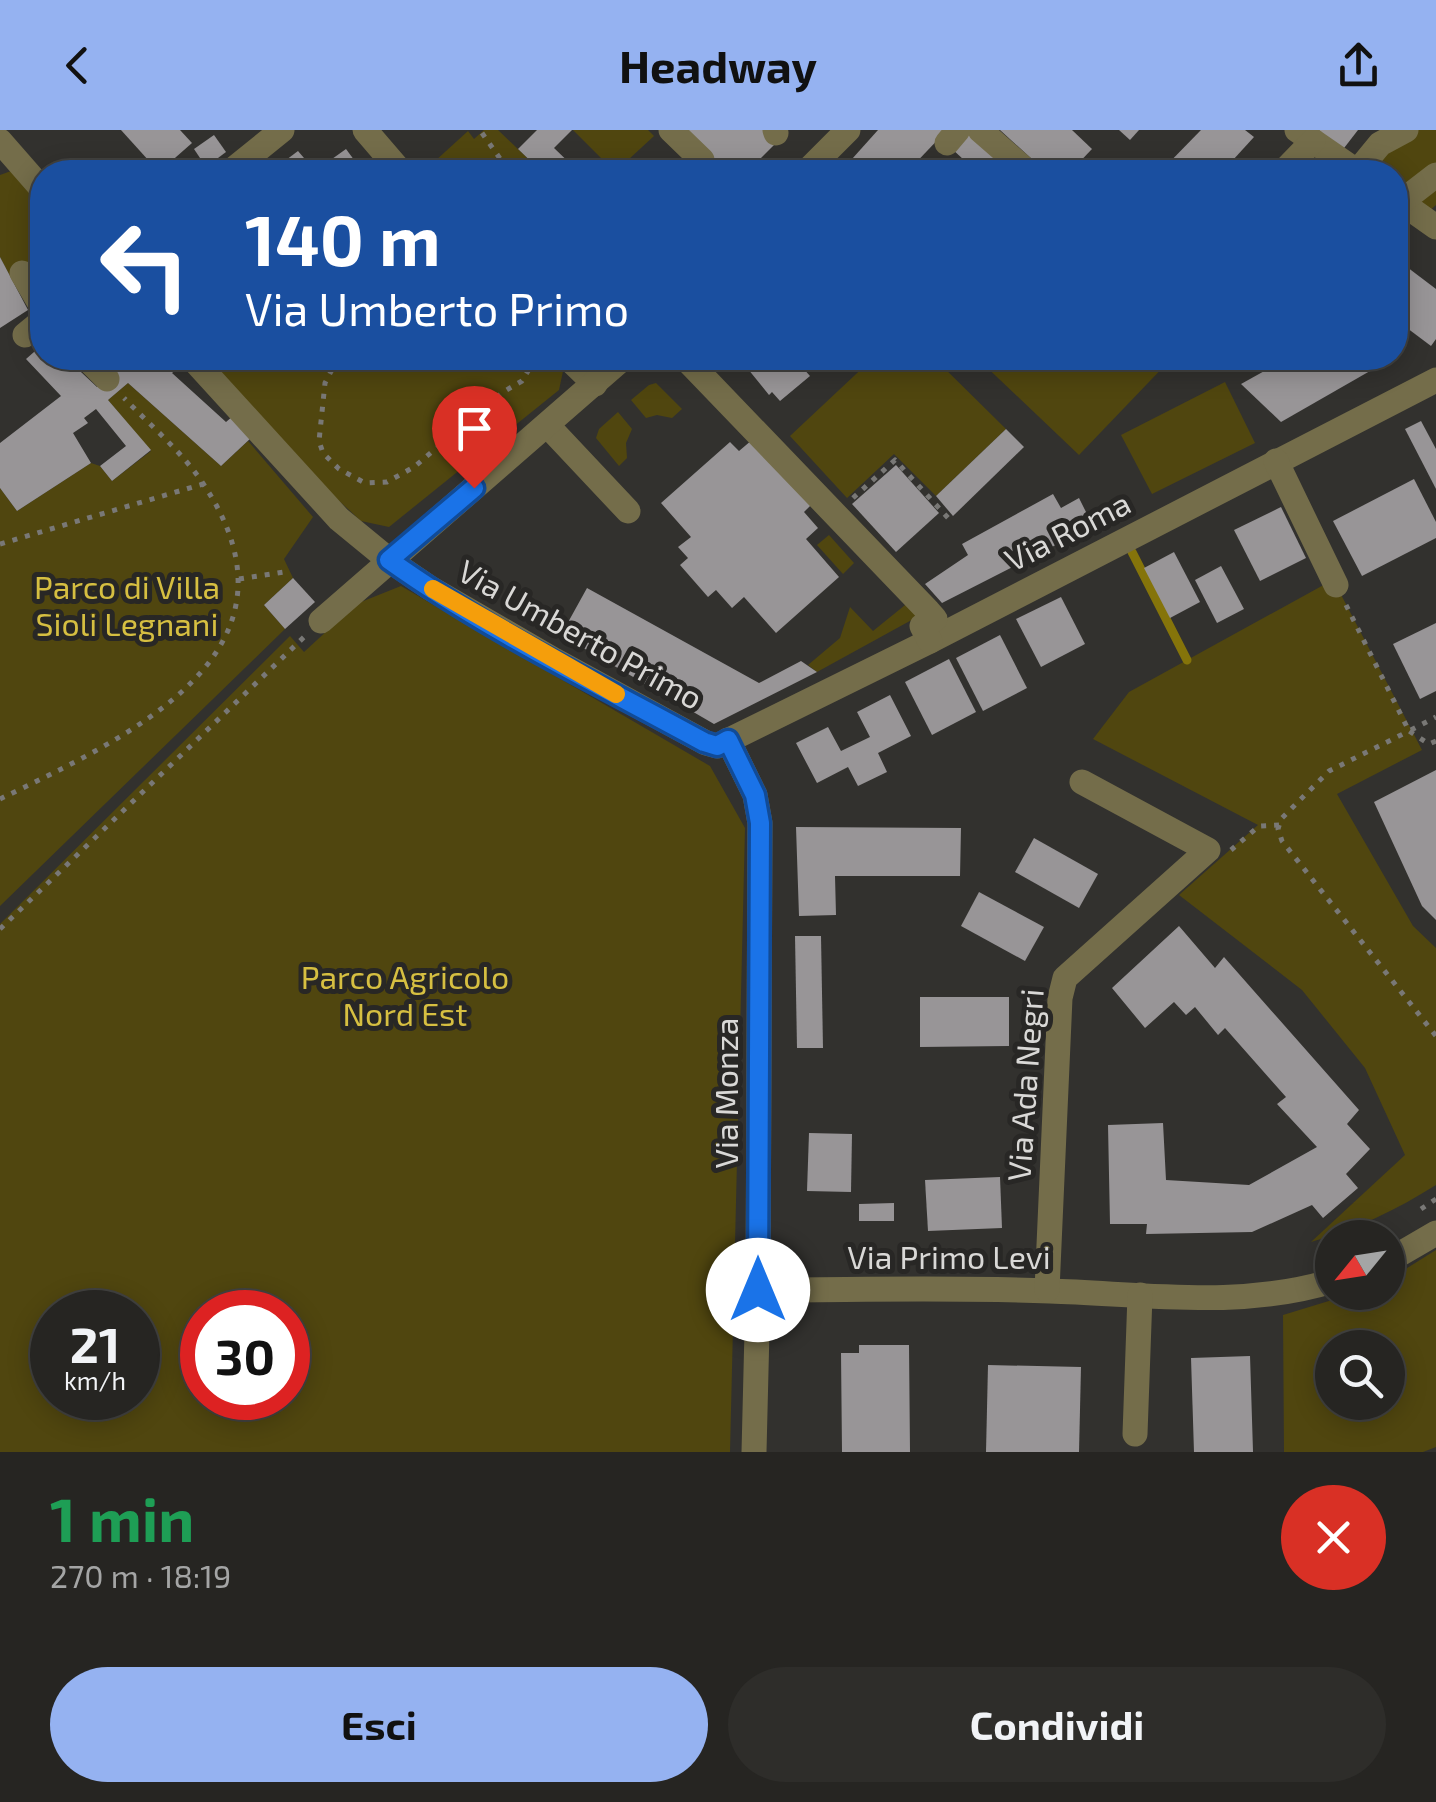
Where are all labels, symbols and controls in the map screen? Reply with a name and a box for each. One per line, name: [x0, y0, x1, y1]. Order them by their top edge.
icon: back: [50, 38, 105, 93]
text: Headway: [619, 38, 817, 92]
icon: share: [1331, 38, 1386, 93]
text: 140 m: [245, 196, 441, 280]
icon: left: [80, 200, 210, 330]
text: Via Umberto Primo: [245, 281, 629, 335]
pin: [432, 386, 517, 489]
icon: arrive: [447, 401, 502, 456]
street label: Via Roma: [998, 483, 1136, 578]
street label: Via Umberto Primo: [452, 550, 710, 716]
park label: Parco di Villa Sioli Legnani: [34, 567, 220, 642]
park label: Parco Agricolo Nord Est: [301, 957, 509, 1032]
street label: Via Ada Negri: [998, 987, 1050, 1182]
street label: Via Monza: [706, 1018, 744, 1168]
north arrow: [1315, 1220, 1405, 1310]
map controls: [1315, 1220, 1405, 1420]
street label: Via Primo Levi: [847, 1237, 1051, 1275]
position arrow: [706, 1238, 810, 1342]
speed limit sign: 30: [180, 1290, 310, 1420]
text: 21: [70, 1313, 120, 1373]
button: search: [1315, 1330, 1405, 1420]
text: km/h: [64, 1365, 126, 1395]
text: 1 min: [50, 1482, 194, 1554]
button: close: [1281, 1485, 1386, 1590]
text: 270 m · 18:19: [50, 1556, 231, 1594]
button: Esci: [50, 1667, 708, 1782]
button: Condividi: [728, 1667, 1386, 1782]

